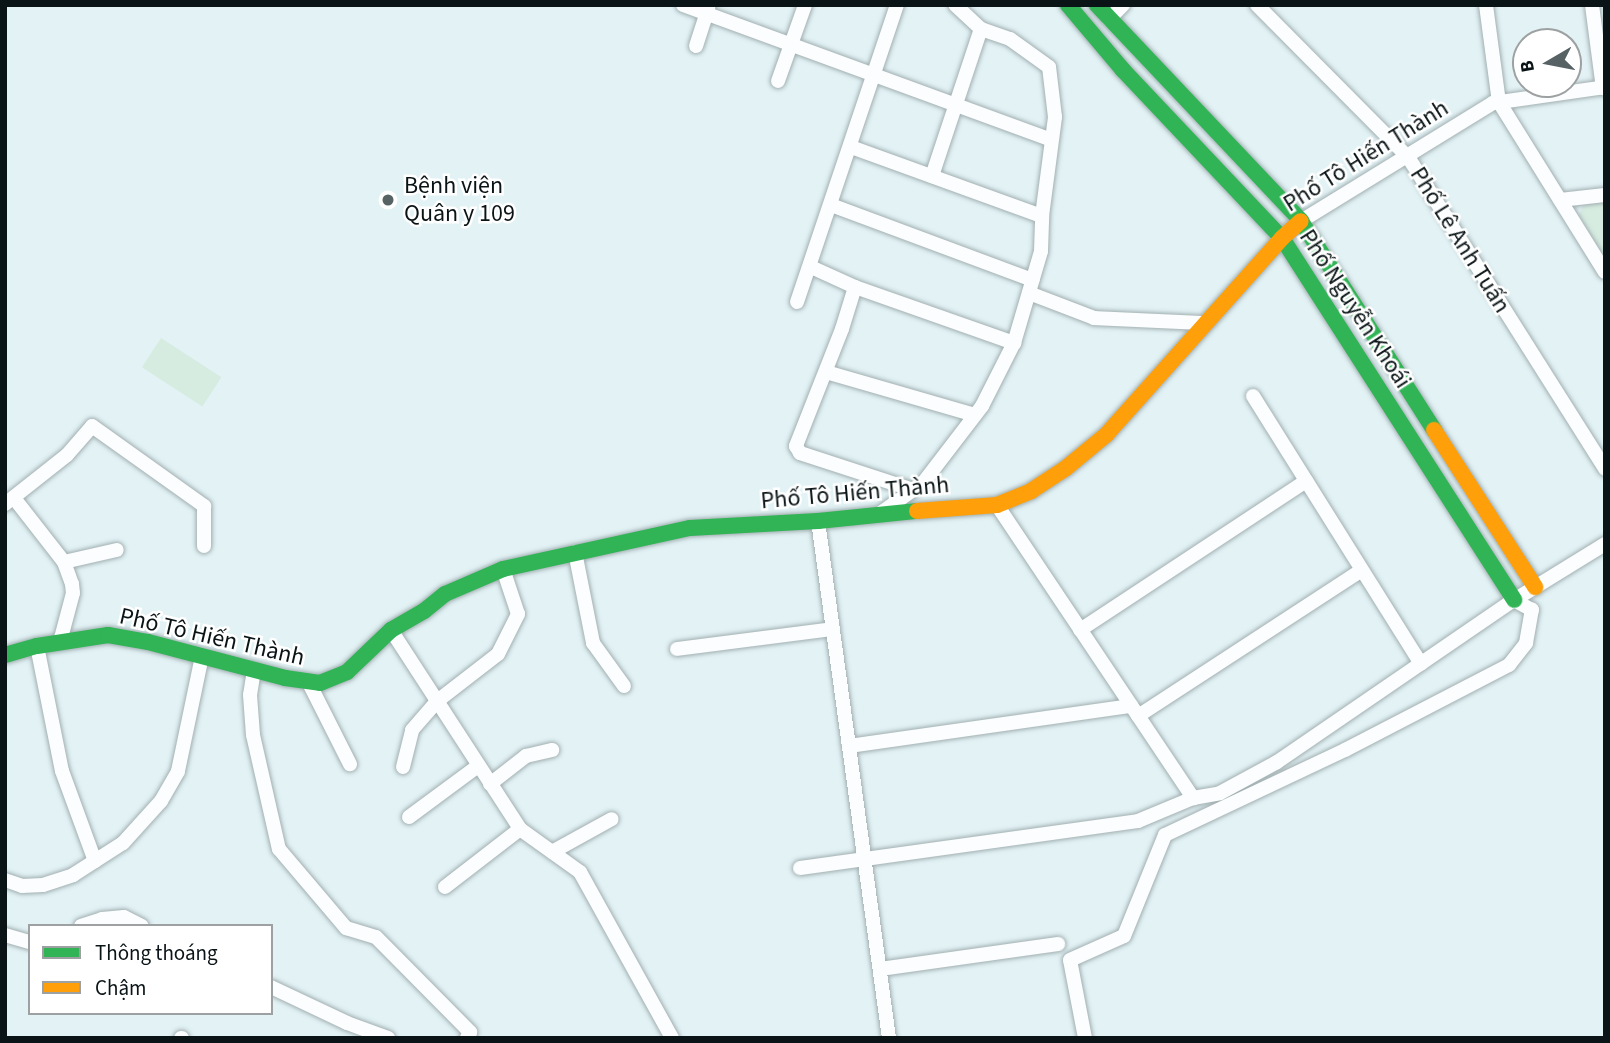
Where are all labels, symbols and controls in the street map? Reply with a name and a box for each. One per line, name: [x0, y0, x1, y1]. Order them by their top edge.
north arrow: [1512, 28, 1582, 98]
text: B: [1514, 58, 1542, 74]
street label: Phố Tô Hiến Thành: [1278, 94, 1454, 218]
street label: Phố Lê Anh Tuấn: [1404, 162, 1516, 318]
place label: Bệnh viện Quân y 109: [404, 172, 515, 228]
marker: Bệnh viện Quân y 109: [378, 190, 398, 210]
street label: Phố Nguyễn Khoái: [1293, 224, 1417, 394]
street label: Phố Tô Hiến Thành: [760, 470, 950, 516]
street label: Phố Tô Hiến Thành: [117, 602, 307, 672]
legend: [28, 924, 273, 1015]
text: Thông thoáng: [95, 938, 218, 968]
text: Chậm: [95, 973, 146, 1003]

